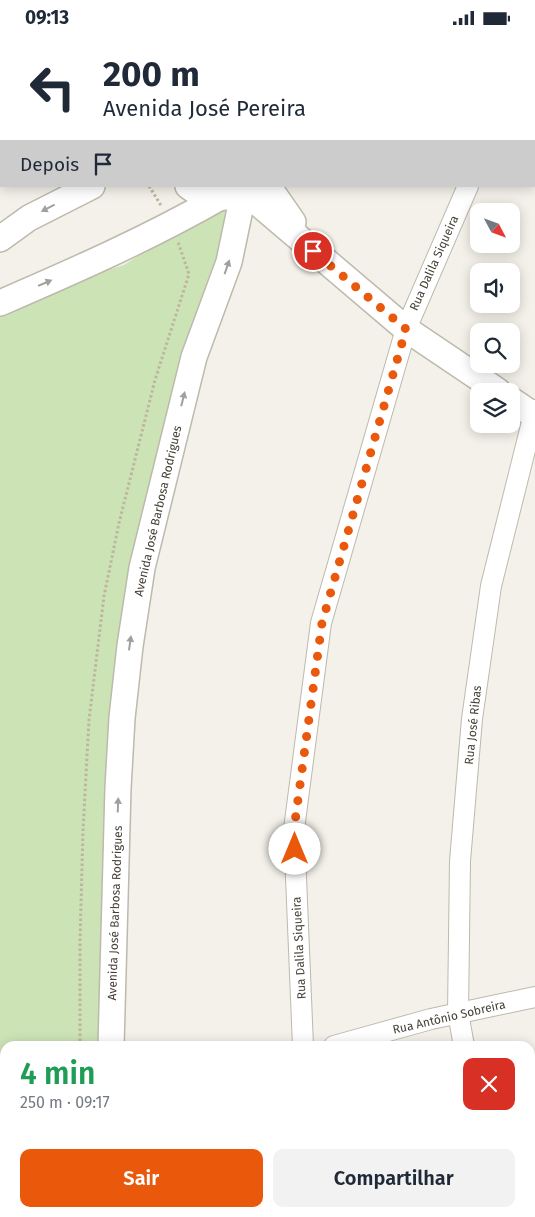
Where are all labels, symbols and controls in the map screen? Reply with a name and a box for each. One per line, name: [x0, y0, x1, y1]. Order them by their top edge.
text: 09:13: [25, 6, 69, 29]
text: 200 m: [103, 53, 200, 95]
icon: left: [20, 55, 85, 120]
text: Avenida José Pereira: [103, 95, 306, 122]
icon: arrive: [89, 150, 117, 178]
text: Depois: [20, 153, 79, 176]
north arrow: [470, 203, 520, 253]
map controls: [470, 203, 520, 433]
one-way arrow: [41, 204, 56, 212]
street label: Rua Dalila Siqueira: [407, 213, 461, 313]
pin: [292, 230, 334, 272]
icon: arrive: [299, 237, 327, 265]
one-way arrow: [223, 259, 231, 274]
button: sound: [470, 263, 520, 313]
one-way arrow: [38, 279, 52, 287]
button: search: [470, 323, 520, 373]
button: layers: [470, 383, 520, 433]
one-way arrow: [180, 392, 188, 407]
street label: Avenida José Barbosa Rodrigues: [132, 424, 185, 598]
one-way arrow: [127, 635, 135, 651]
street label: Rua José Ribas: [462, 684, 484, 765]
one-way arrow: [114, 797, 122, 813]
position arrow: [268, 822, 320, 874]
street label: Avenida José Barbosa Rodrigues: [105, 825, 125, 1001]
street label: Rua Dalila Siqueira: [289, 896, 309, 1000]
street label: Rua Antônio Sobreira: [391, 997, 507, 1037]
text: 4 min: [20, 1056, 95, 1092]
button: close: [463, 1058, 515, 1110]
text: 250 m · 09:17: [20, 1093, 110, 1112]
button: Sair: [20, 1149, 263, 1207]
button: Compartilhar: [273, 1149, 515, 1207]

